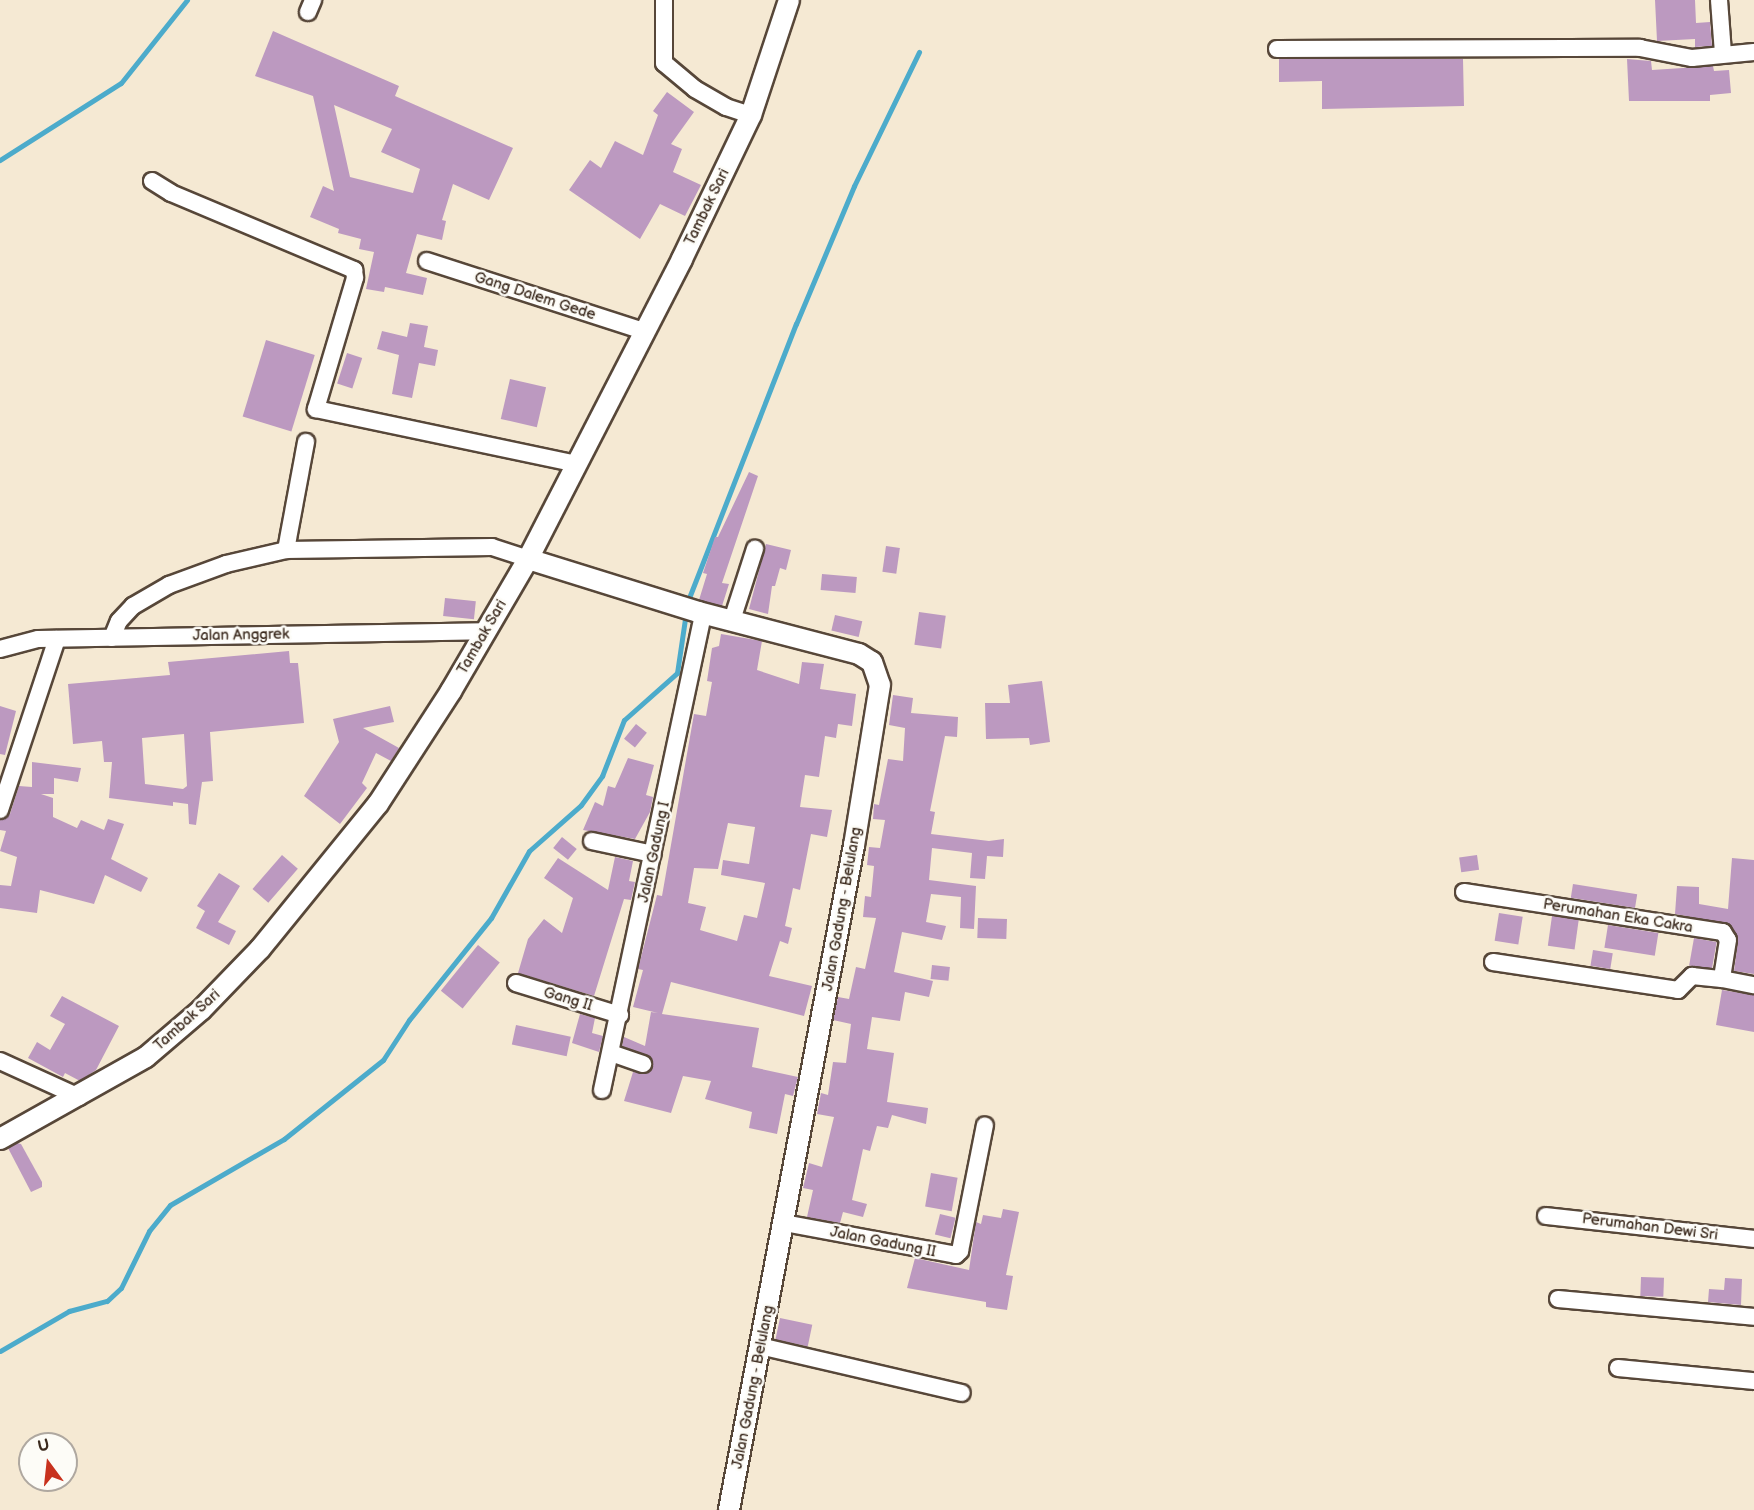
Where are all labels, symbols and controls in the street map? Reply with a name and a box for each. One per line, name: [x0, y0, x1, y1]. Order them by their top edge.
street label: Tambak Sari: [681, 166, 733, 248]
street label: Gang Dalem Gede: [472, 268, 598, 324]
street label: Tambak Sari: [453, 596, 511, 678]
street label: Jalan Anggrek: [193, 625, 289, 645]
street label: Jalan Gadung I: [635, 800, 673, 904]
street label: Jalan Gadung - Belulang: [819, 825, 865, 993]
street label: Perumahan Eka Cakra: [1542, 895, 1694, 937]
street label: Gang II: [541, 983, 595, 1015]
street label: Tambak Sari: [150, 985, 224, 1055]
street label: Perumahan Dewi Sri: [1581, 1210, 1719, 1244]
street label: Jalan Gadung II: [829, 1223, 937, 1261]
street label: Jalan Gadung - Belulang: [728, 1303, 778, 1471]
north arrow: [18, 1432, 78, 1492]
text: U: [36, 1435, 52, 1457]

